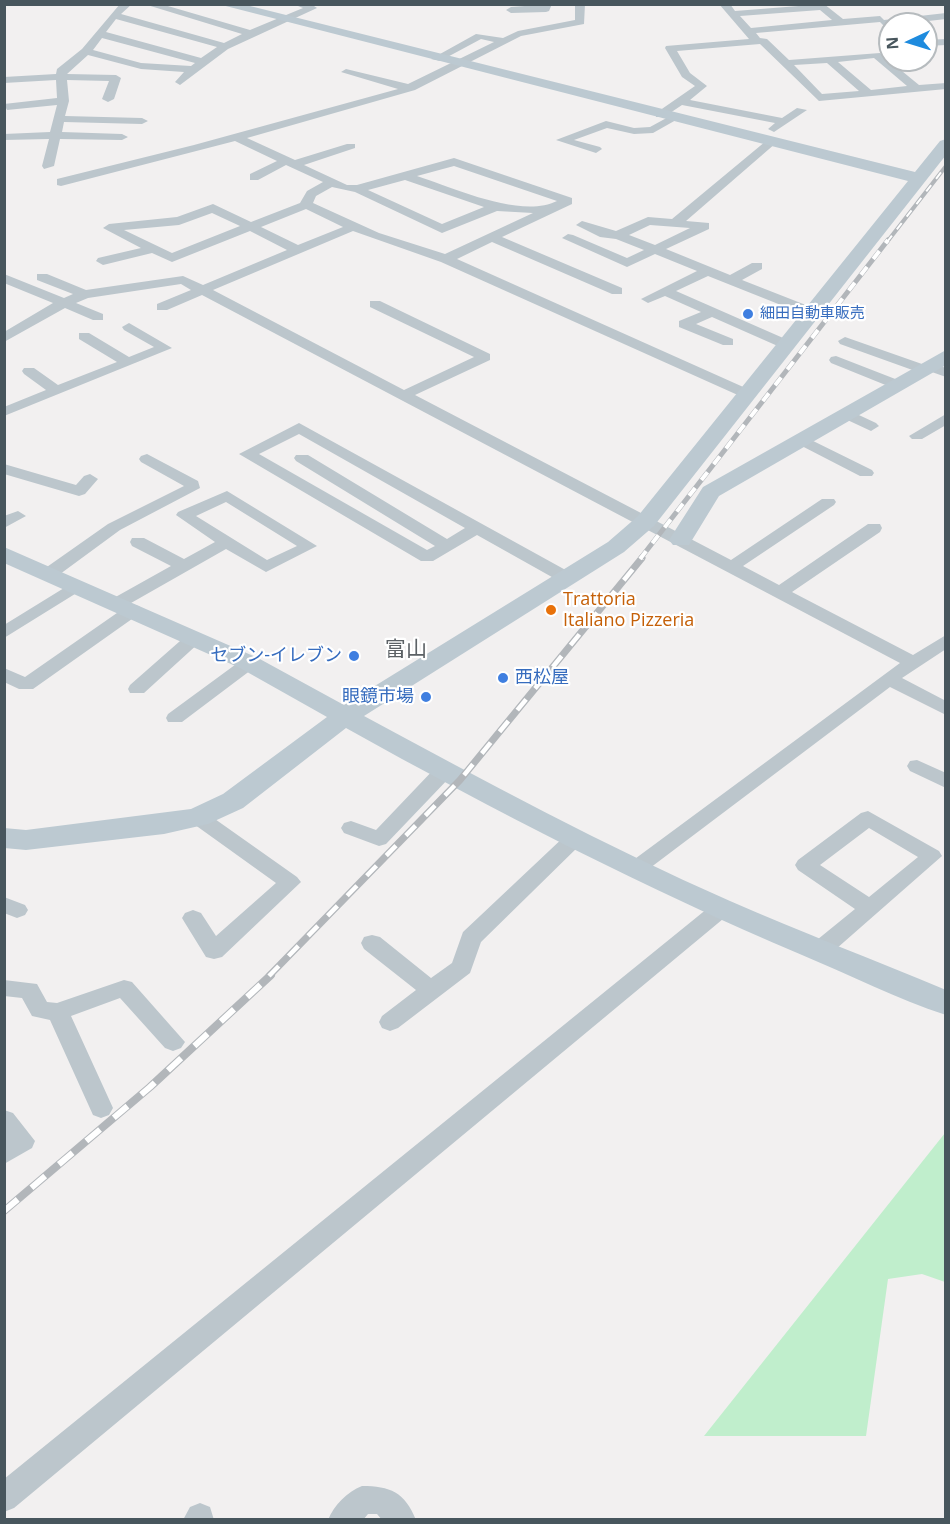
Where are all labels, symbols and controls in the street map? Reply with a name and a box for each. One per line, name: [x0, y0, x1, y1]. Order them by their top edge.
north arrow: [878, 12, 938, 72]
text: N: [881, 36, 903, 50]
place label: 細田自動車販売: [760, 305, 865, 323]
marker: 細田自動車販売: [741, 307, 755, 321]
place label: Trattoria Italiano Pizzeria: [563, 589, 694, 632]
marker: Trattoria Italiano Pizzeria: [544, 603, 558, 617]
district label: 富山: [385, 637, 427, 663]
place label: セブン-イレブン: [210, 645, 342, 667]
marker: セブン-イレブン: [347, 649, 361, 663]
place label: 西松屋: [515, 667, 569, 689]
marker: 西松屋: [496, 671, 510, 685]
place label: 眼鏡市場: [342, 686, 414, 708]
marker: 眼鏡市場: [419, 690, 433, 704]

